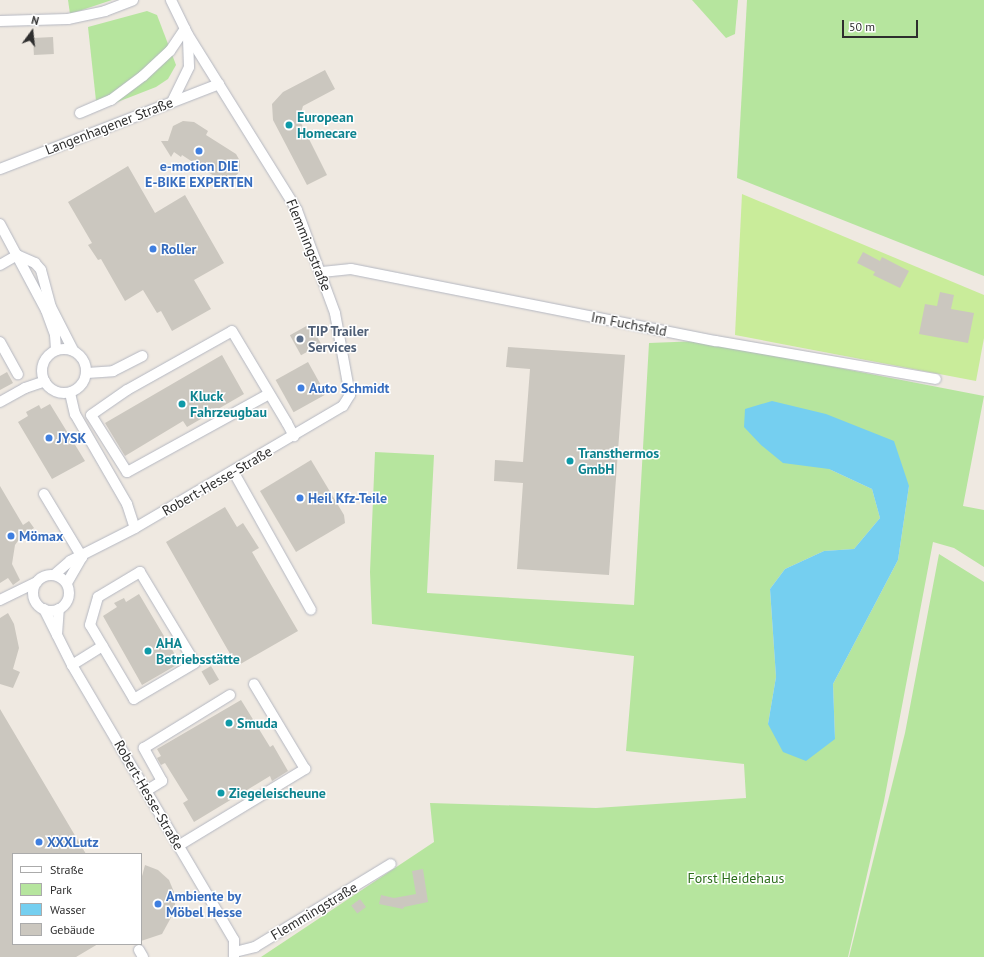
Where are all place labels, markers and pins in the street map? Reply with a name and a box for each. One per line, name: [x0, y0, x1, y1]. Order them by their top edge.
place label: European Homecare: [297, 109, 357, 142]
marker: European Homecare: [284, 120, 294, 130]
marker: e-motion DIE E-BIKE EXPERTEN: [194, 146, 204, 156]
place label: e-motion DIE E-BIKE EXPERTEN: [145, 158, 253, 190]
place label: Roller: [161, 241, 197, 257]
marker: Roller: [148, 244, 158, 254]
place label: TIP Trailer Services: [308, 323, 370, 356]
marker: TIP Trailer Services: [295, 334, 305, 344]
place label: Auto Schmidt: [309, 380, 389, 396]
marker: Auto Schmidt: [296, 383, 306, 393]
place label: Kluck Fahrzeugbau: [190, 388, 267, 420]
marker: Kluck Fahrzeugbau: [177, 399, 187, 409]
place label: JYSK: [57, 430, 86, 446]
marker: JYSK: [44, 433, 54, 443]
place label: Transthermos GmbH: [578, 445, 659, 478]
marker: Transthermos GmbH: [565, 456, 575, 466]
place label: Heil Kfz-Teile: [308, 490, 387, 506]
marker: Heil Kfz-Teile: [295, 493, 305, 503]
place label: Mömax: [19, 528, 63, 544]
marker: Mömax: [6, 531, 16, 541]
place label: AHA Betriebsstätte: [156, 635, 240, 668]
marker: AHA Betriebsstätte: [143, 646, 153, 656]
place label: Smuda: [237, 715, 278, 731]
marker: Smuda: [224, 718, 234, 728]
place label: Ziegeleischeune: [229, 785, 326, 801]
marker: Ziegeleischeune: [216, 788, 226, 798]
place label: XXXLutz: [47, 834, 99, 850]
marker: XXXLutz: [34, 837, 44, 847]
place label: Ambiente by Möbel Hesse: [166, 888, 242, 920]
marker: Ambiente by Möbel Hesse: [153, 899, 163, 909]

